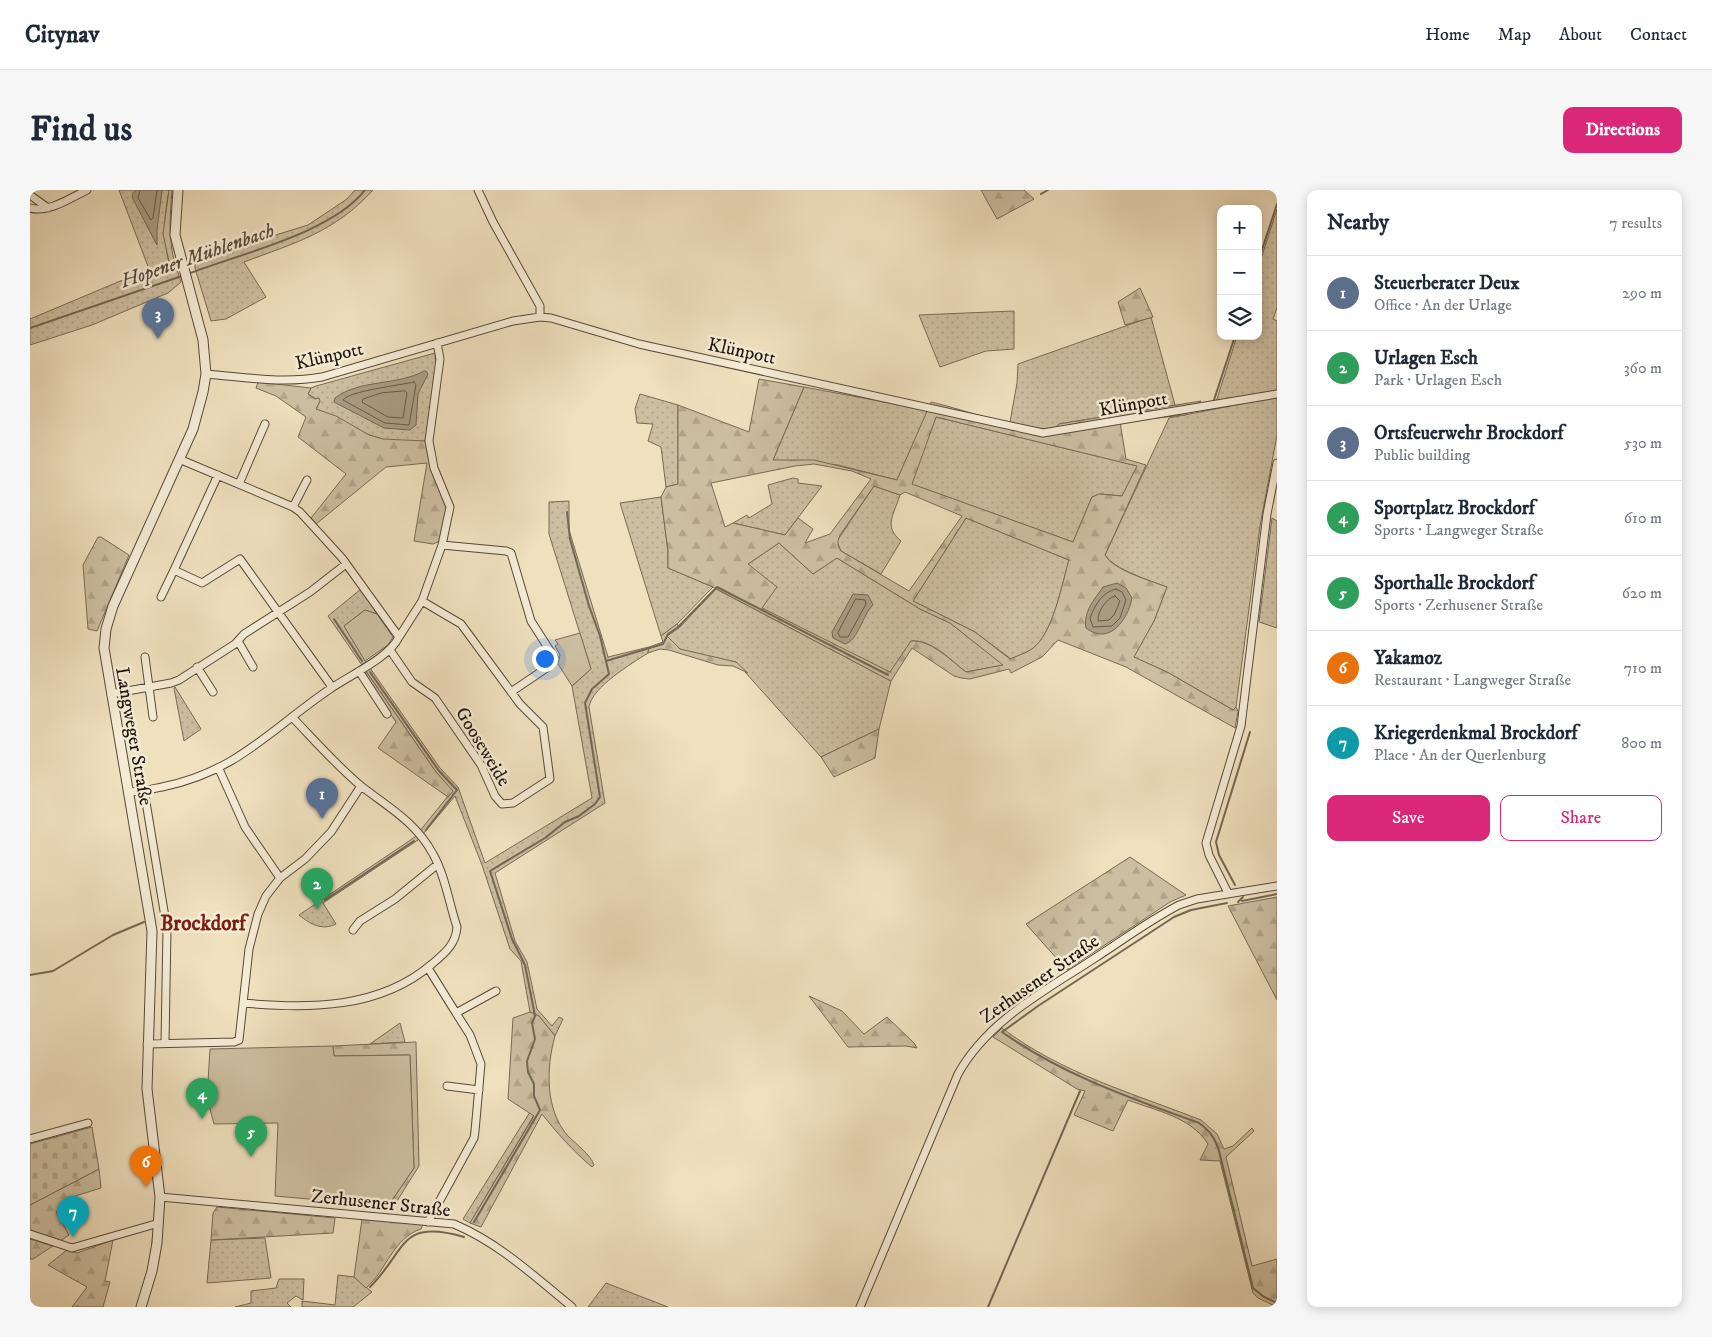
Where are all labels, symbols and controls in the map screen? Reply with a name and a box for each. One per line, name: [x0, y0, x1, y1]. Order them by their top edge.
text: Citynav: [25, 20, 99, 50]
text: Home: [1425, 24, 1470, 46]
text: Map: [1498, 24, 1531, 46]
text: About: [1559, 24, 1602, 46]
text: Contact: [1630, 24, 1687, 46]
button: Directions: [1563, 107, 1682, 153]
text: Find us: [30, 108, 132, 152]
map controls: [1217, 205, 1262, 340]
button: +: [1217, 205, 1262, 250]
text: Nearby: [1327, 210, 1389, 236]
text: 7 results: [1609, 213, 1662, 233]
water label: Hopener Mühlenbach: [116, 218, 278, 295]
button: −: [1217, 250, 1262, 295]
text: Steuerberater Deux: [1374, 272, 1520, 295]
text: 1: [1340, 283, 1346, 303]
text: 290 m: [1622, 283, 1662, 303]
button: layers: [1217, 295, 1262, 340]
text: Office · An der Urlage: [1374, 295, 1512, 315]
pin: 3: [142, 298, 174, 339]
street label: Klünpott: [706, 333, 778, 370]
street label: Klünpott: [293, 337, 366, 375]
text: Urlagen Esch: [1374, 347, 1478, 370]
text: 2: [1339, 358, 1347, 378]
text: 360 m: [1624, 358, 1662, 378]
text: Park · Urlagen Esch: [1374, 370, 1502, 390]
street label: Klünpott: [1097, 387, 1169, 422]
text: Ortsfeuerwehr Brockdorf: [1374, 422, 1564, 445]
text: 3: [1340, 433, 1346, 453]
text: 530 m: [1624, 433, 1662, 453]
text: Public building: [1374, 445, 1470, 465]
text: Sportplatz Brockdorf: [1374, 497, 1535, 520]
text: 4: [1338, 508, 1348, 528]
text: 610 m: [1624, 508, 1662, 528]
text: Sports · Langweger Straße: [1374, 520, 1543, 540]
text: Sporthalle Brockdorf: [1374, 572, 1535, 595]
text: 5: [1339, 583, 1347, 603]
text: 620 m: [1622, 583, 1662, 603]
text: Sports · Zerhusener Straße: [1374, 595, 1543, 615]
your location: [532, 646, 558, 672]
text: Yakamoz: [1374, 647, 1442, 670]
text: 6: [1339, 658, 1347, 678]
text: 710 m: [1624, 658, 1662, 678]
street label: Langweger Straße: [110, 665, 157, 807]
text: Restaurant · Langweger Straße: [1374, 670, 1571, 690]
street label: Gooseweide: [450, 703, 515, 791]
text: Kriegerdenkmal Brockdorf: [1374, 722, 1578, 745]
text: 7: [1339, 733, 1347, 753]
text: 800 m: [1621, 733, 1662, 753]
text: Place · An der Querlenburg: [1374, 745, 1546, 765]
pin: 1: [306, 778, 338, 819]
button: Save: [1327, 795, 1490, 841]
button: Share: [1500, 795, 1662, 841]
pin: 2: [301, 868, 333, 909]
district label: Brockdorf: [160, 911, 249, 937]
street label: Zerhusener Straße: [976, 930, 1104, 1029]
pin: 4: [186, 1078, 218, 1119]
pin: 5: [235, 1116, 267, 1157]
pin: 6: [130, 1146, 162, 1187]
street label: Zerhusener Straße: [310, 1185, 452, 1222]
pin: 7: [57, 1196, 89, 1237]

